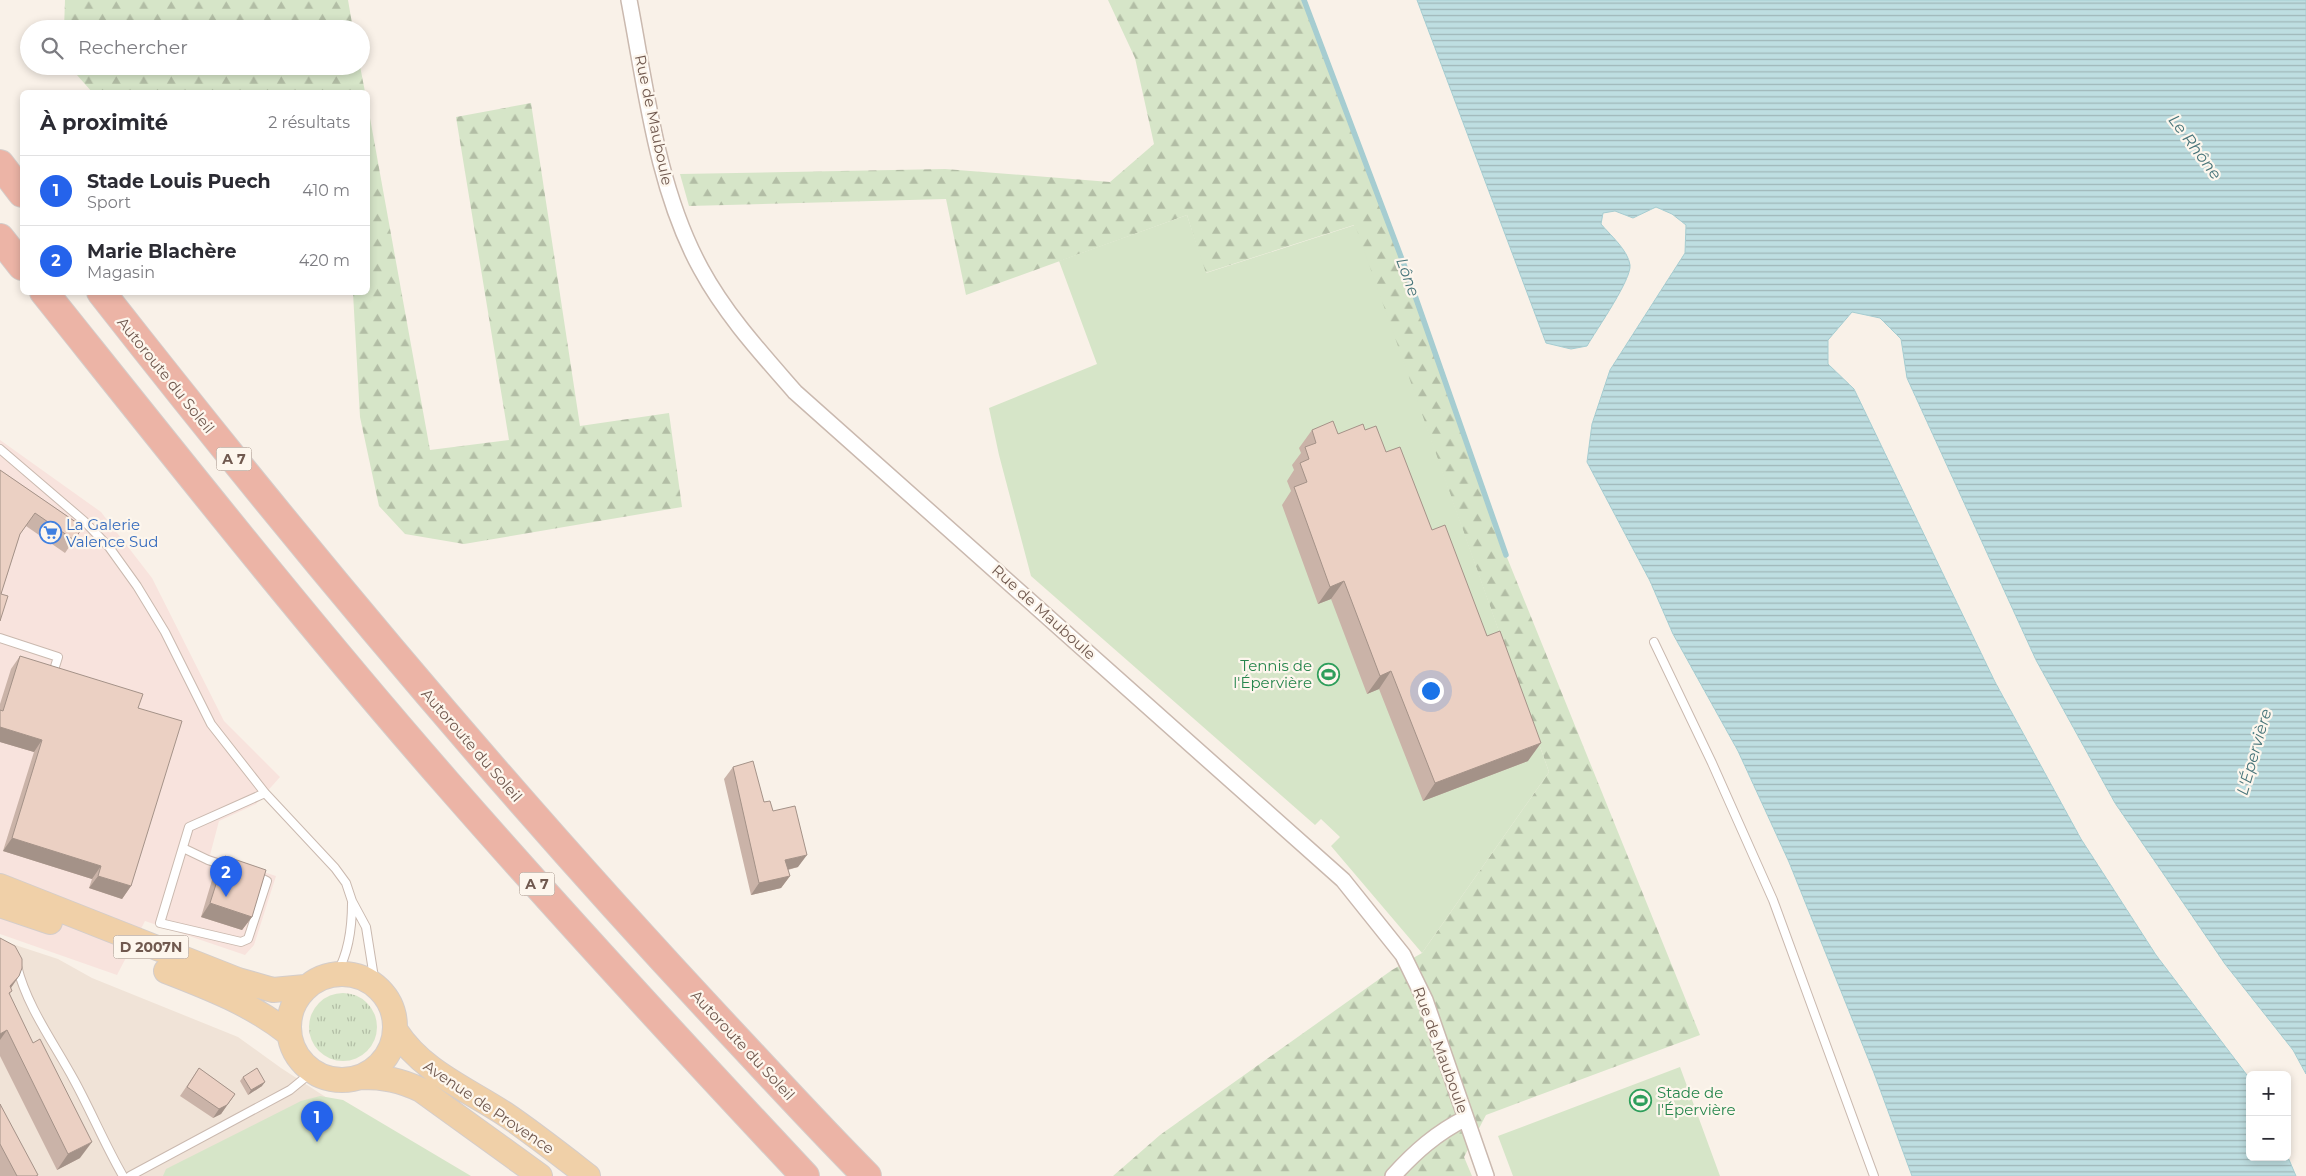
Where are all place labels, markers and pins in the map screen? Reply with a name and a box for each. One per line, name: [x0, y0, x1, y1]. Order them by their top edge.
place label: La Galerie Valence Sud: [66, 515, 159, 551]
supermarket icon: La Galerie Valence Sud: [38, 521, 62, 545]
place label: Tennis de l'Épervière: [1233, 656, 1312, 692]
sports icon: Tennis de l'Épervière: [1316, 662, 1340, 686]
pin: 2: [210, 856, 242, 897]
place label: Stade de l'Épervière: [1657, 1083, 1736, 1119]
sports icon: Stade de l'Épervière: [1629, 1089, 1653, 1113]
pin: 1: [301, 1101, 333, 1142]

